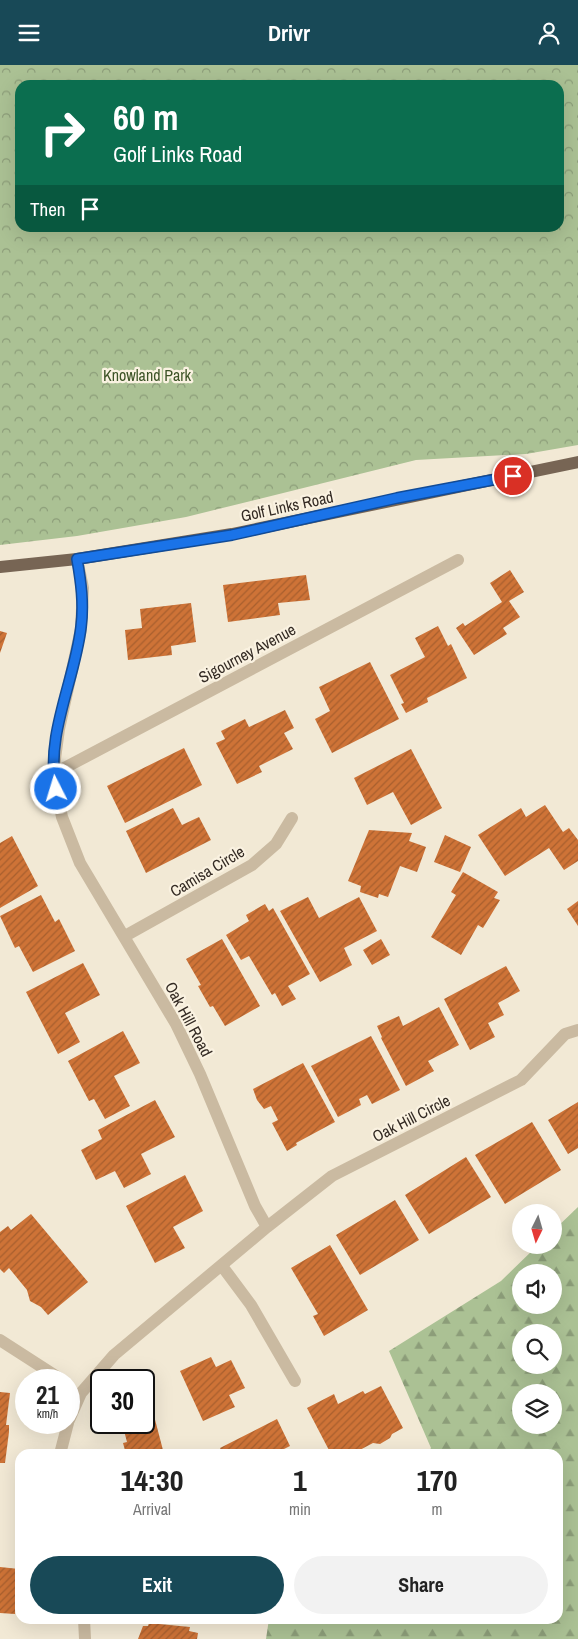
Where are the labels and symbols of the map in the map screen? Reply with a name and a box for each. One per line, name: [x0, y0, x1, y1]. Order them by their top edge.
park label: Knowland Park: [103, 364, 192, 386]
pin: [492, 455, 534, 497]
street label: Golf Links Road: [239, 485, 335, 527]
street label: Sigourney Avenue: [195, 618, 299, 688]
position arrow: [29, 762, 81, 814]
street label: Camisa Circle: [166, 840, 248, 902]
street label: Oak Hill Road: [160, 978, 218, 1060]
street label: Oak Hill Circle: [368, 1089, 454, 1147]
north arrow: [512, 1204, 562, 1254]
speed limit sign: 30: [90, 1369, 155, 1434]

